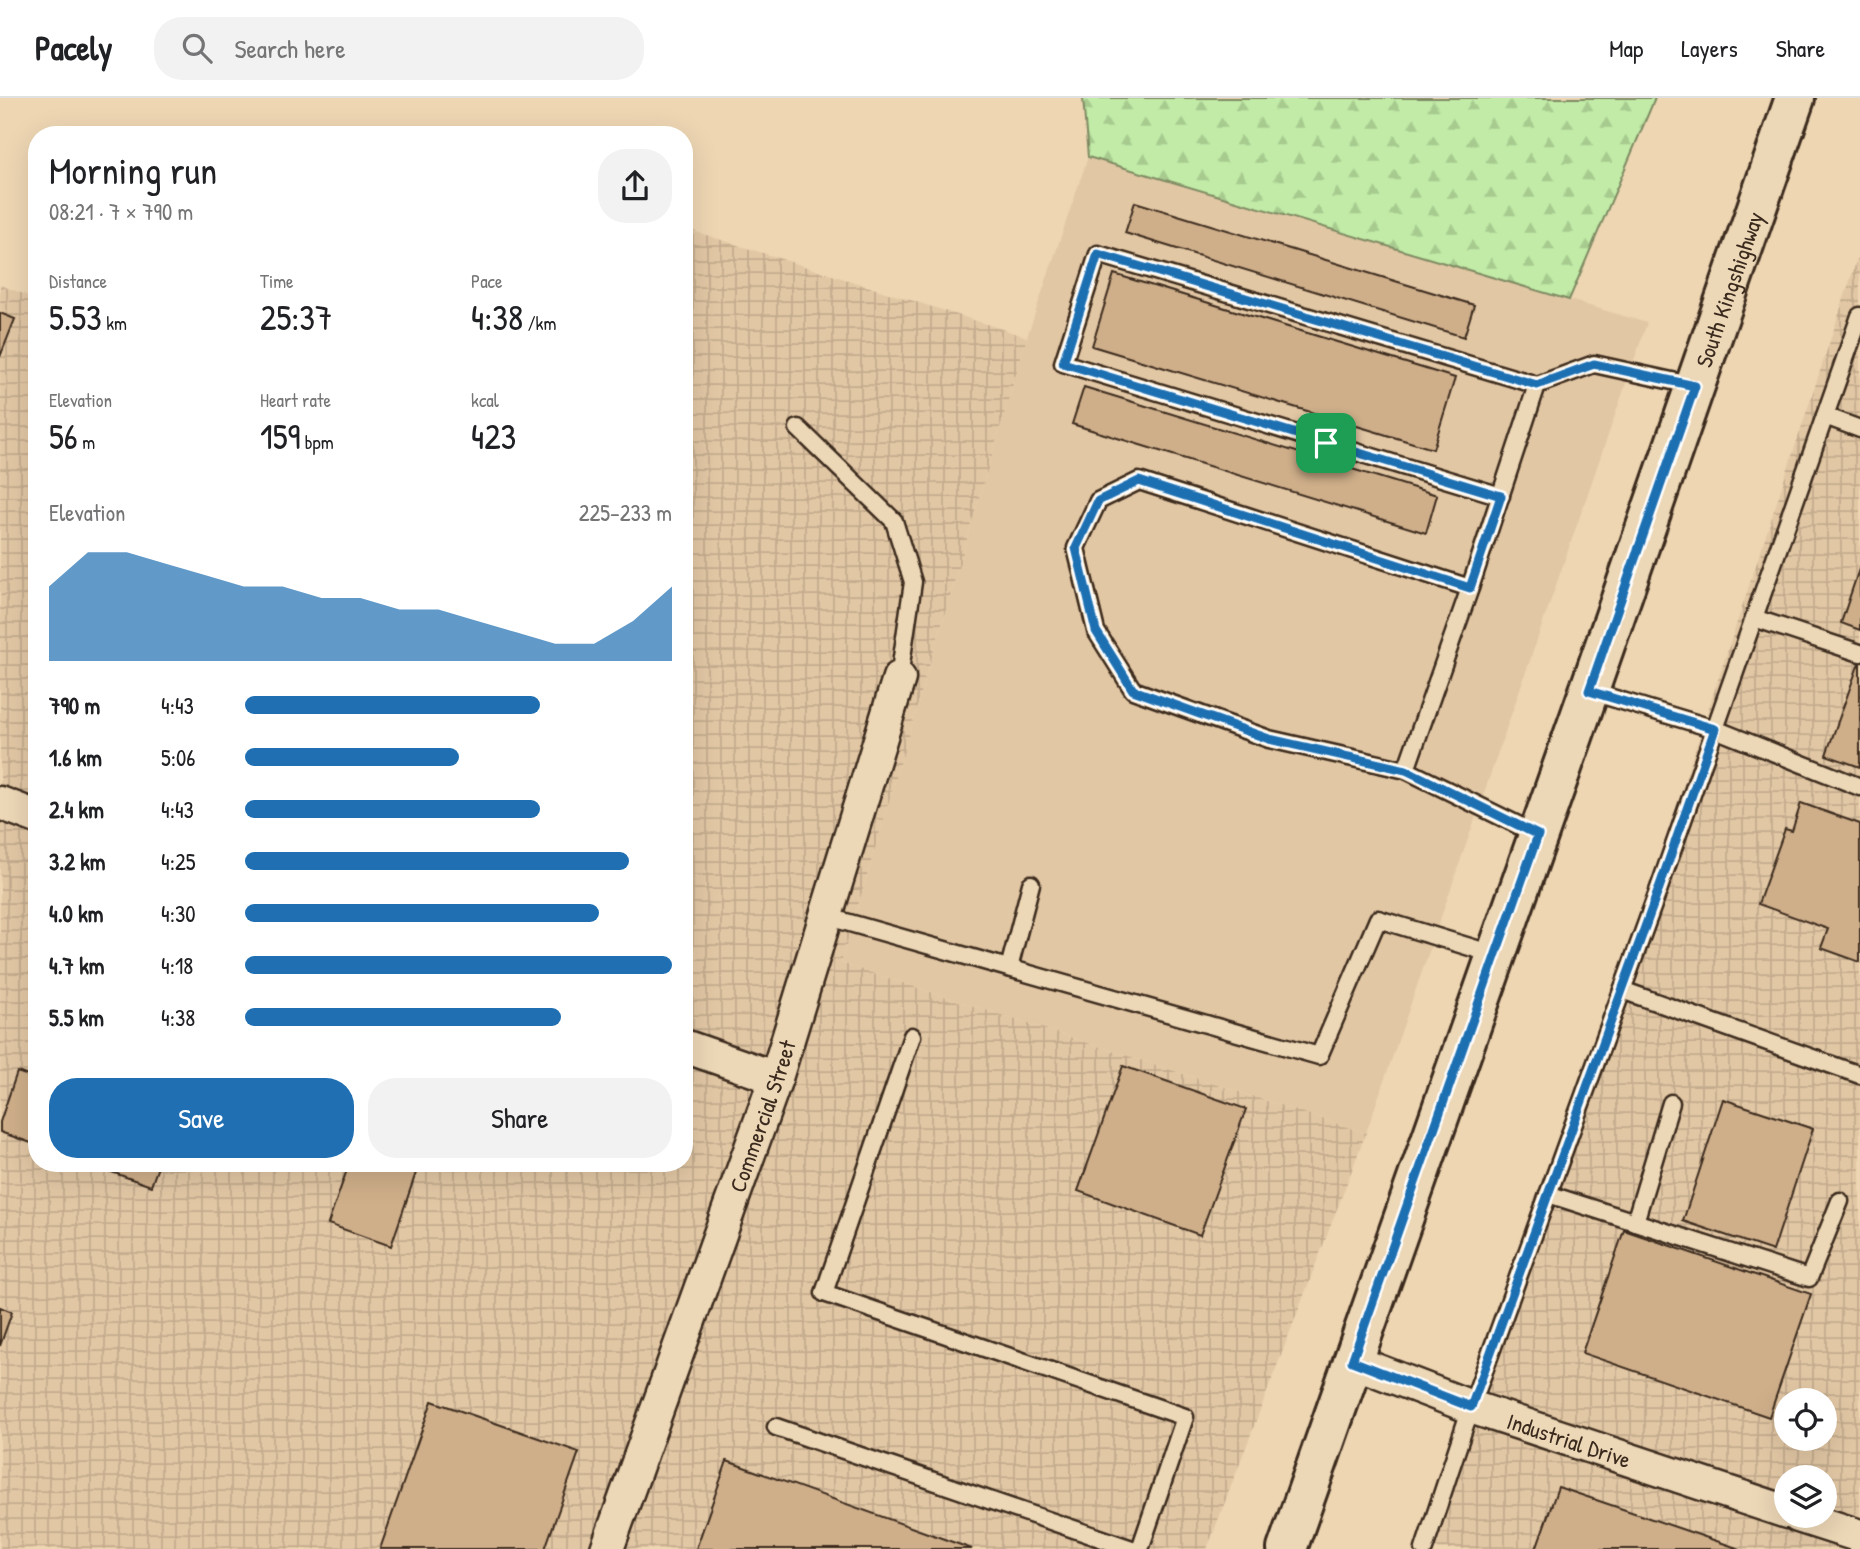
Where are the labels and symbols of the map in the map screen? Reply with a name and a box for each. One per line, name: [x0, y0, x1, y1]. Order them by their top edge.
street label: South Kingshighway: [1687, 207, 1770, 371]
pin: [1296, 413, 1356, 473]
street label: Commercial Street: [721, 1035, 803, 1196]
street label: Industrial Drive: [1503, 1405, 1635, 1475]

